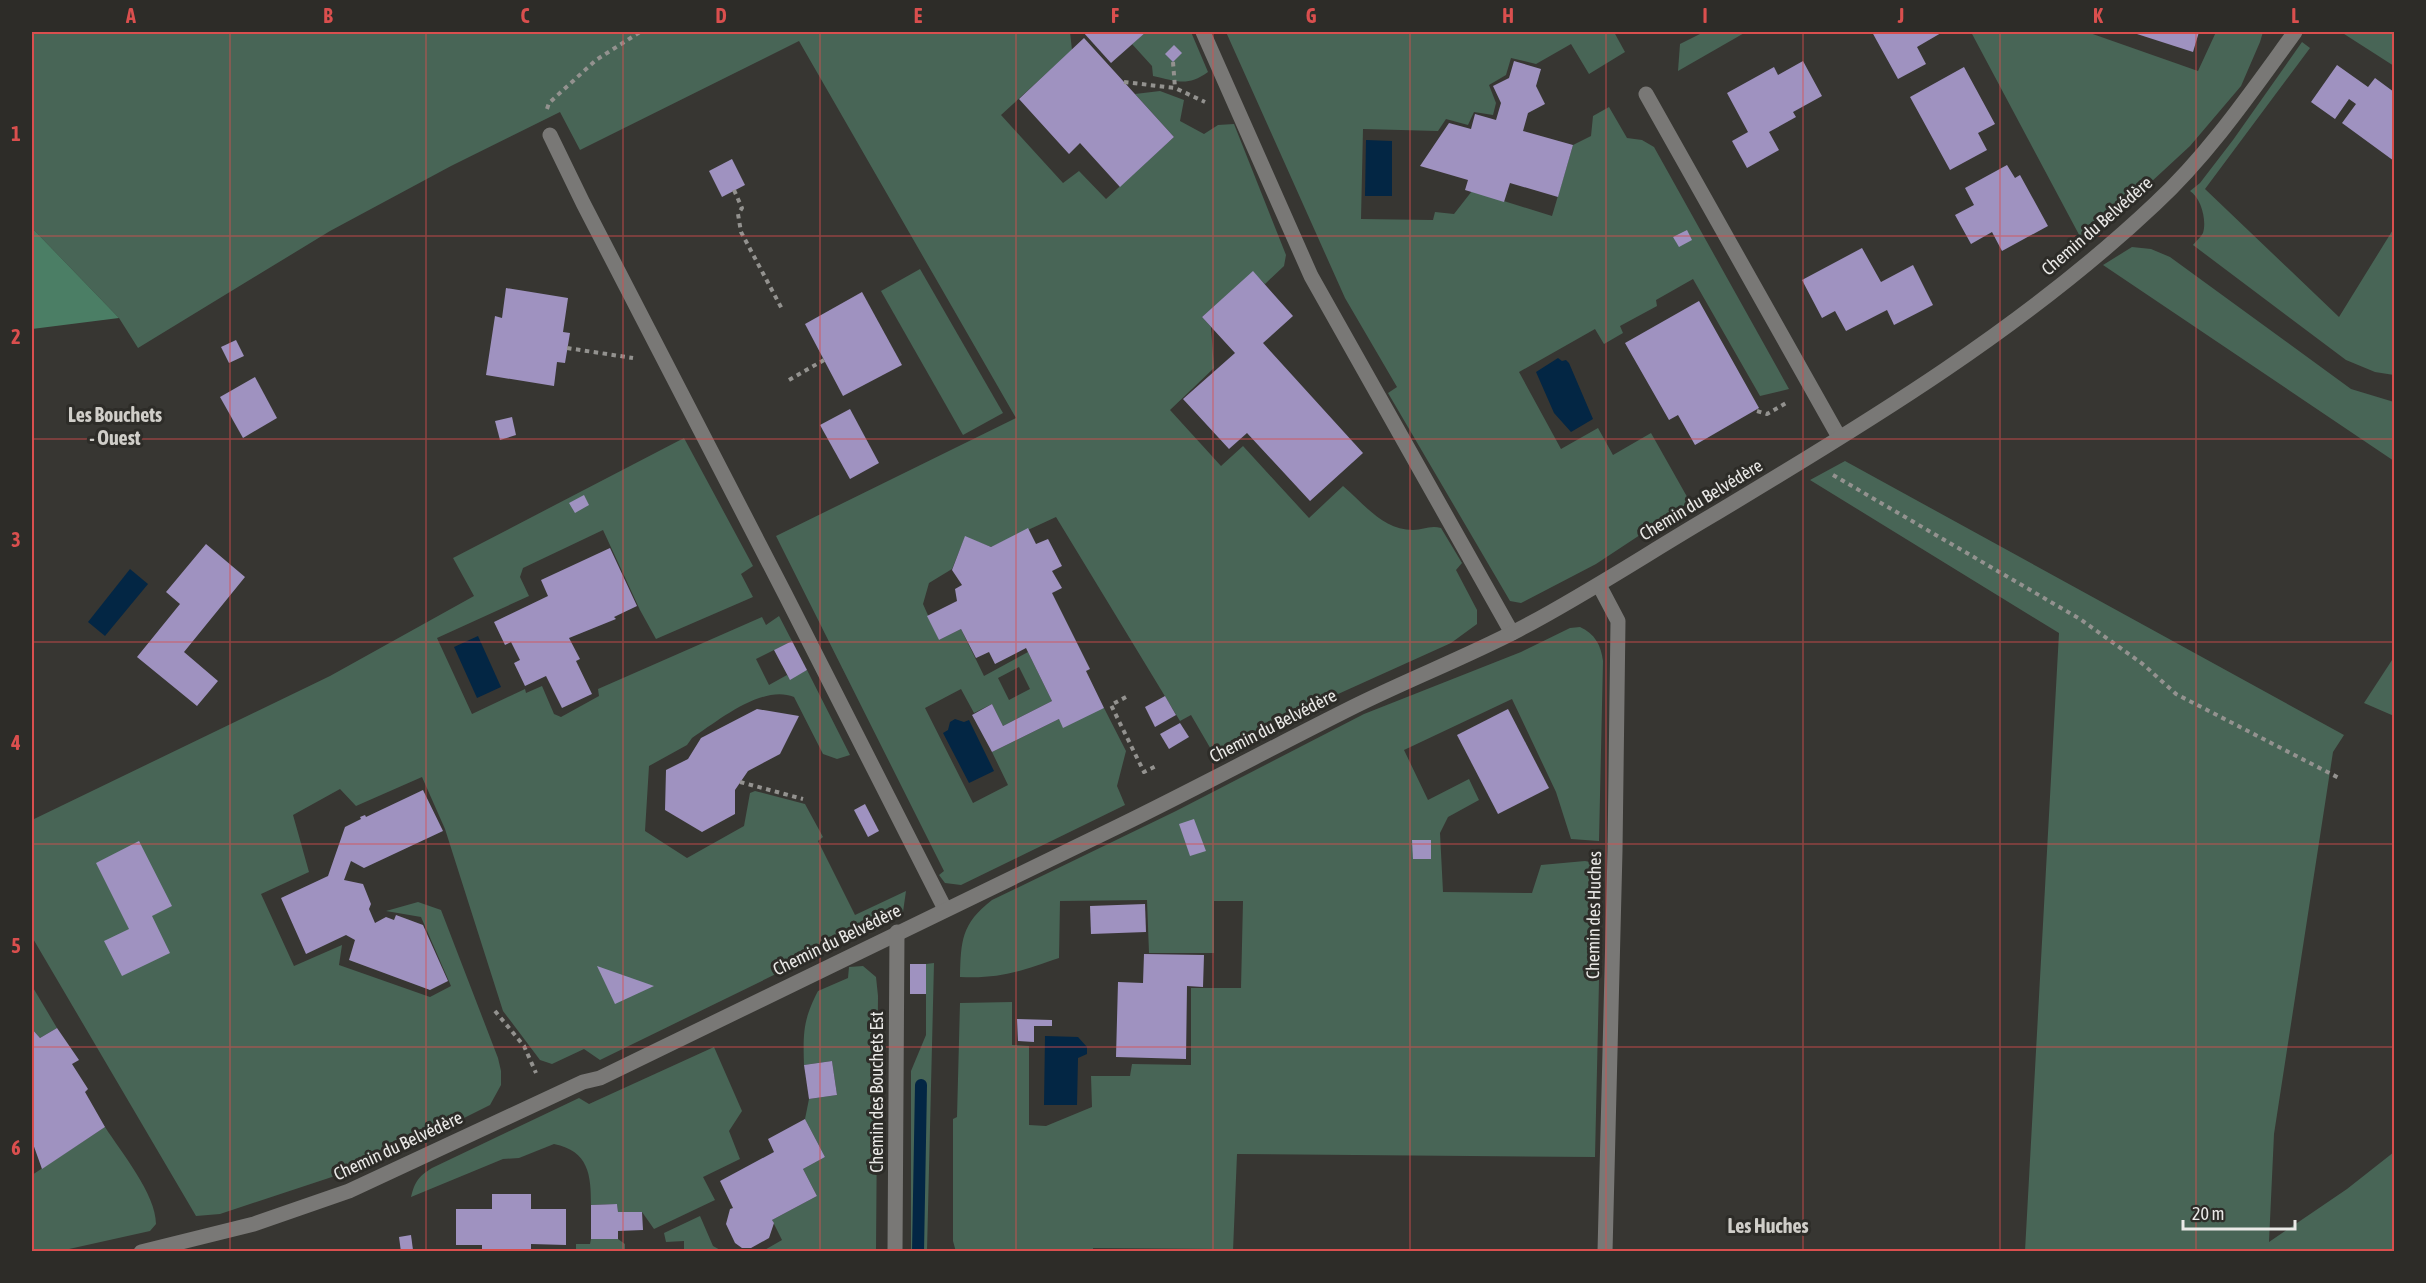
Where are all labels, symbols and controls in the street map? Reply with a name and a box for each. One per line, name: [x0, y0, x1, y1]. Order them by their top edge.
text: A: [125, 4, 136, 27]
text: B: [323, 4, 333, 27]
text: C: [521, 4, 530, 27]
text: D: [715, 4, 727, 27]
text: E: [914, 4, 923, 27]
text: F: [1111, 4, 1119, 27]
text: G: [1306, 4, 1317, 27]
text: H: [1502, 4, 1514, 27]
text: I: [1702, 4, 1708, 27]
text: J: [1897, 4, 1904, 27]
text: K: [2093, 4, 2103, 27]
text: L: [2291, 4, 2299, 27]
text: 1: [11, 122, 21, 145]
street label: Chemin du Belvédère: [2037, 172, 2156, 279]
text: 2: [11, 325, 21, 348]
district label: Les Bouchets - Ouest: [68, 403, 162, 449]
street label: Chemin du Belvédère: [1635, 455, 1766, 545]
text: 3: [11, 528, 21, 551]
street label: Chemin du Belvédère: [1206, 684, 1340, 767]
text: 4: [10, 731, 21, 754]
street label: Chemin des Huches: [1582, 851, 1605, 979]
street label: Chemin du Belvédère: [769, 899, 904, 980]
text: 5: [11, 934, 21, 957]
street label: Chemin des Bouchets Est: [866, 1011, 887, 1173]
street label: Chemin du Belvédère: [330, 1106, 466, 1185]
text: 6: [11, 1136, 21, 1159]
scale bar: [2183, 1193, 2296, 1231]
text: 20 m: [2192, 1203, 2224, 1224]
district label: Les Huches: [1727, 1214, 1809, 1237]

